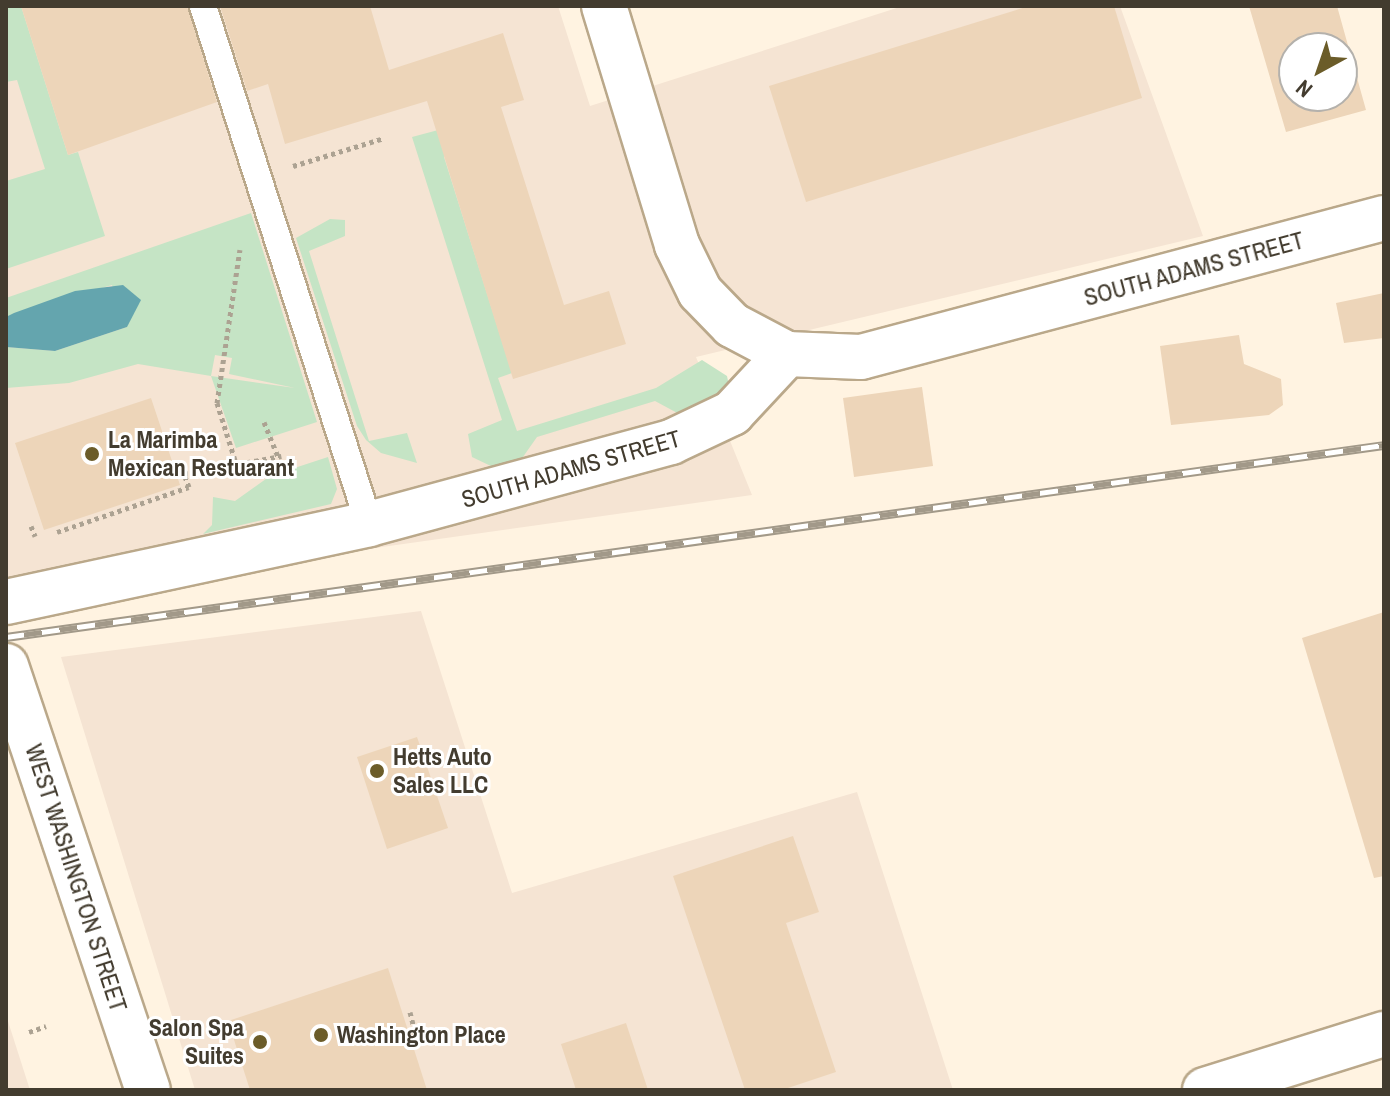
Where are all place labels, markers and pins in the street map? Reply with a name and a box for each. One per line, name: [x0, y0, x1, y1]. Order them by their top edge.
place label: La Marimba Mexican Restuarant: [108, 426, 294, 482]
marker: La Marimba Mexican Restuarant: [83, 445, 101, 463]
place label: Hetts Auto Sales LLC: [393, 743, 492, 799]
marker: Hetts Auto Sales LLC: [368, 762, 386, 780]
place label: Salon Spa Suites: [149, 1014, 244, 1070]
place label: Washington Place: [337, 1021, 506, 1049]
marker: Washington Place: [312, 1026, 330, 1044]
marker: Salon Spa Suites: [251, 1033, 269, 1051]

